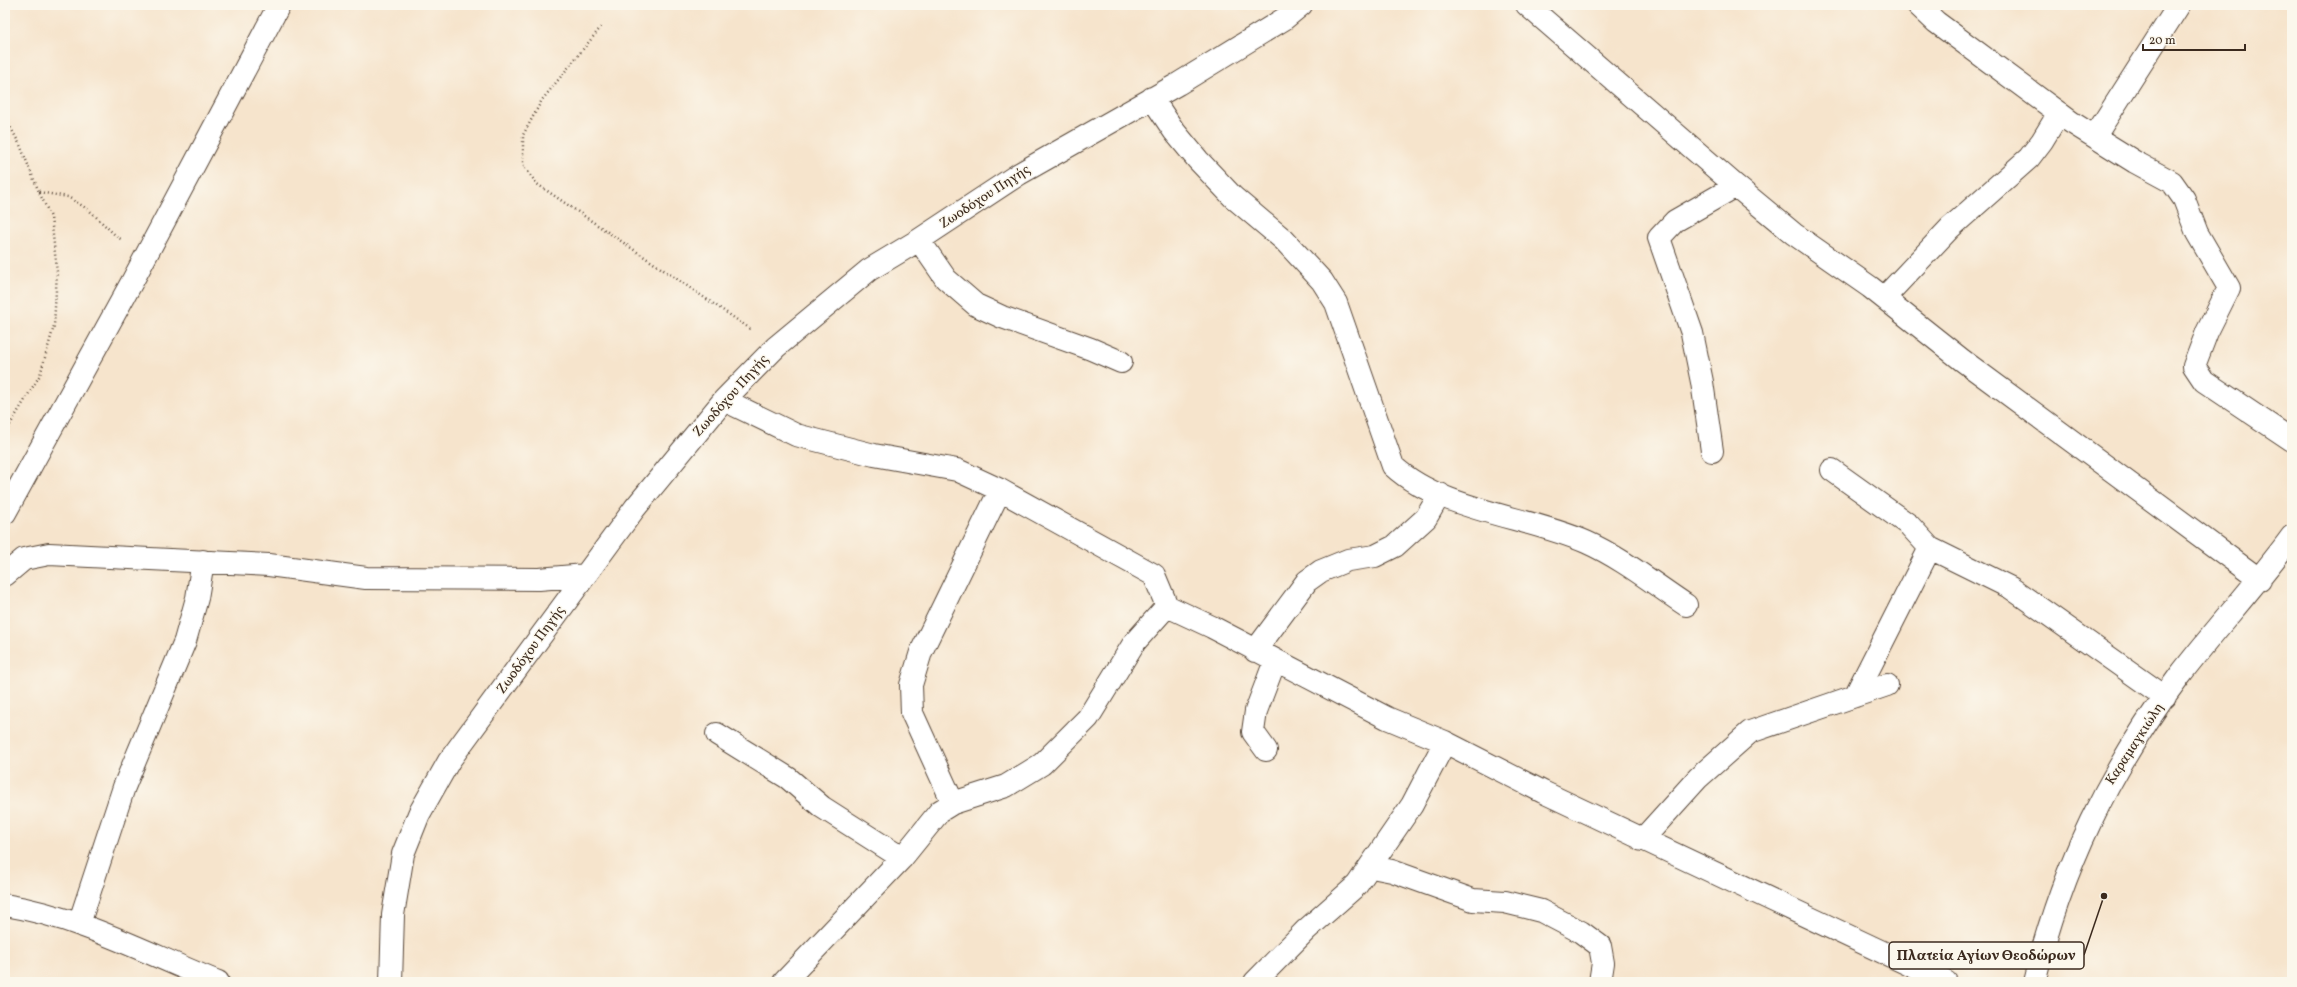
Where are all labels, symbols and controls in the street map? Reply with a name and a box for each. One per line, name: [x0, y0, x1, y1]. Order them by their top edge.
scale bar: [2143, 26, 2245, 52]
text: 20 m: [2149, 33, 2176, 49]
street label: Ζωοδόχου Πηγής: [936, 160, 1034, 234]
street label: Ζωοδόχου Πηγής: [689, 351, 773, 441]
street label: Ζωοδόχου Πηγής: [493, 602, 569, 698]
street label: Καραμαγκιώλη: [2101, 699, 2169, 789]
callout: Πλατεία Αγίων Θεοδώρων: [1889, 942, 2084, 969]
text: Πλατεία Αγίων Θεοδώρων: [1896, 946, 2076, 967]

